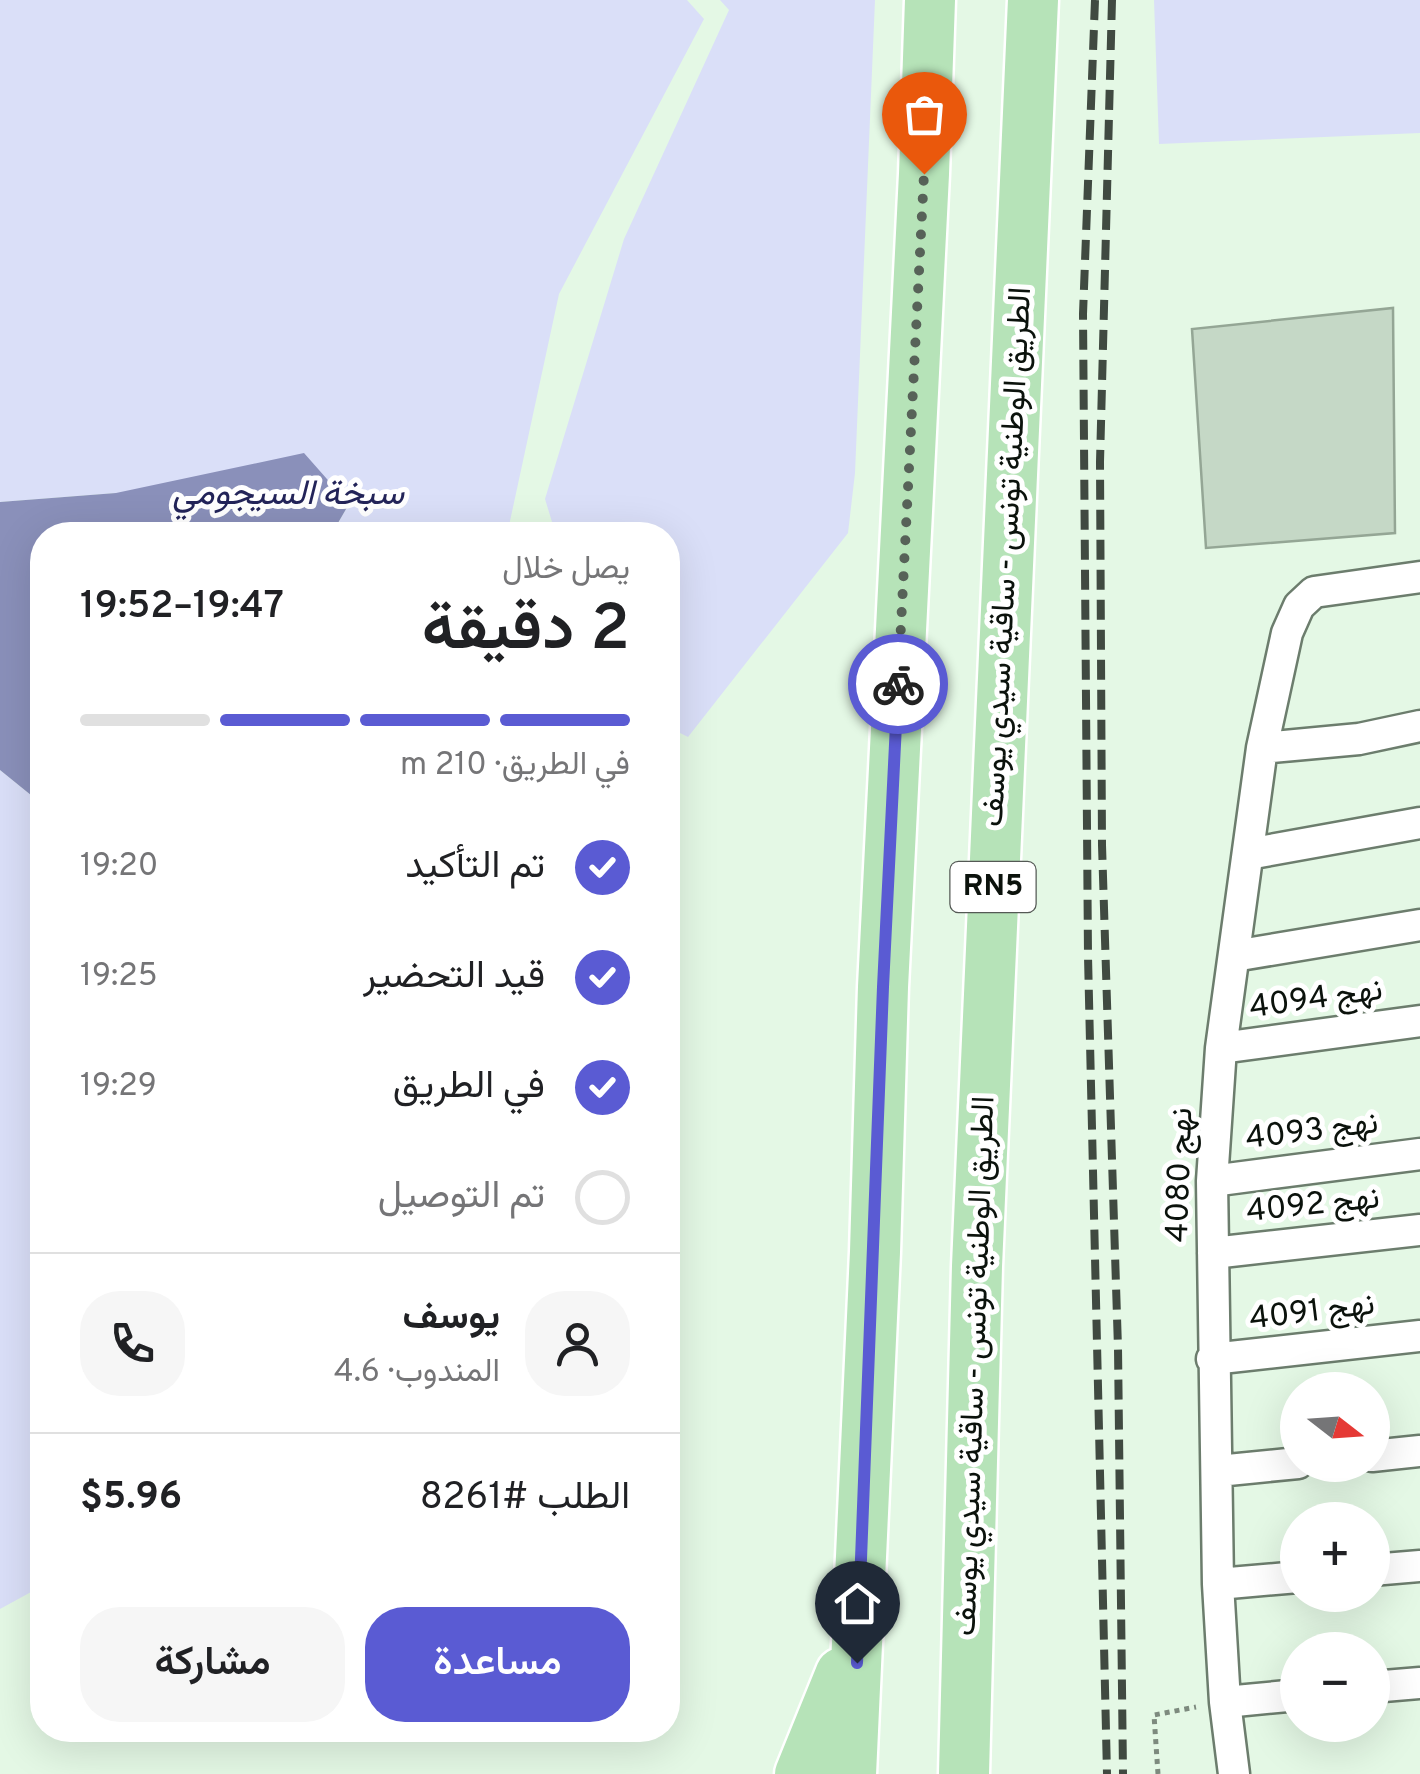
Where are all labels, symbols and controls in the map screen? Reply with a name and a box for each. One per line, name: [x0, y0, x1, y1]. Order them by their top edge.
pin: [882, 72, 967, 175]
icon: bag: [897, 87, 952, 142]
street label: الطريق الوطنية تونس - ساقية سيدي يوسف: [974, 286, 1045, 828]
water label: سبخة السيجومي: [172, 473, 405, 520]
text: يصل خلال: [502, 550, 630, 590]
text: 19:47–19:52: [80, 583, 284, 632]
text: 2 دقيقة: [422, 591, 630, 673]
courier: [848, 634, 948, 734]
icon: bike: [871, 657, 926, 712]
text: في الطريق · 210 m: [400, 746, 630, 786]
icon: check: [575, 840, 630, 895]
text: تم التأكيد: [405, 843, 545, 892]
text: 19:20: [80, 847, 158, 887]
road number: RN5: [950, 862, 1036, 912]
icon: check: [575, 950, 630, 1005]
text: قيد التحضير: [363, 953, 545, 1002]
text: 19:25: [80, 957, 158, 997]
street label: نهج 4094: [1247, 971, 1385, 1029]
icon: check: [575, 1060, 630, 1115]
text: في الطريق: [393, 1063, 545, 1112]
text: 19:29: [80, 1067, 157, 1107]
street label: الطريق الوطنية تونس - ساقية سيدي يوسف: [947, 1095, 1008, 1637]
street label: نهج 4093: [1243, 1104, 1381, 1160]
street label: نهج 4080: [1159, 1107, 1203, 1243]
text: تم التوصيل: [378, 1173, 545, 1222]
street label: نهج 4092: [1244, 1179, 1382, 1233]
street label: نهج 4091: [1247, 1285, 1377, 1341]
button: phone: [80, 1291, 185, 1396]
button: person: [525, 1291, 630, 1396]
text: يوسف: [403, 1294, 500, 1343]
text: المندوب · 4.6: [334, 1353, 500, 1393]
north arrow: [1280, 1372, 1390, 1482]
map controls: [1280, 1372, 1390, 1742]
text: $5.96: [80, 1474, 182, 1523]
text: الطلب #8261: [420, 1474, 630, 1523]
button: +: [1280, 1502, 1390, 1612]
pin: [815, 1561, 900, 1664]
icon: home: [830, 1576, 885, 1631]
button: مشاركة: [80, 1607, 345, 1722]
button: مساعدة: [365, 1607, 630, 1722]
button: −: [1280, 1632, 1390, 1742]

